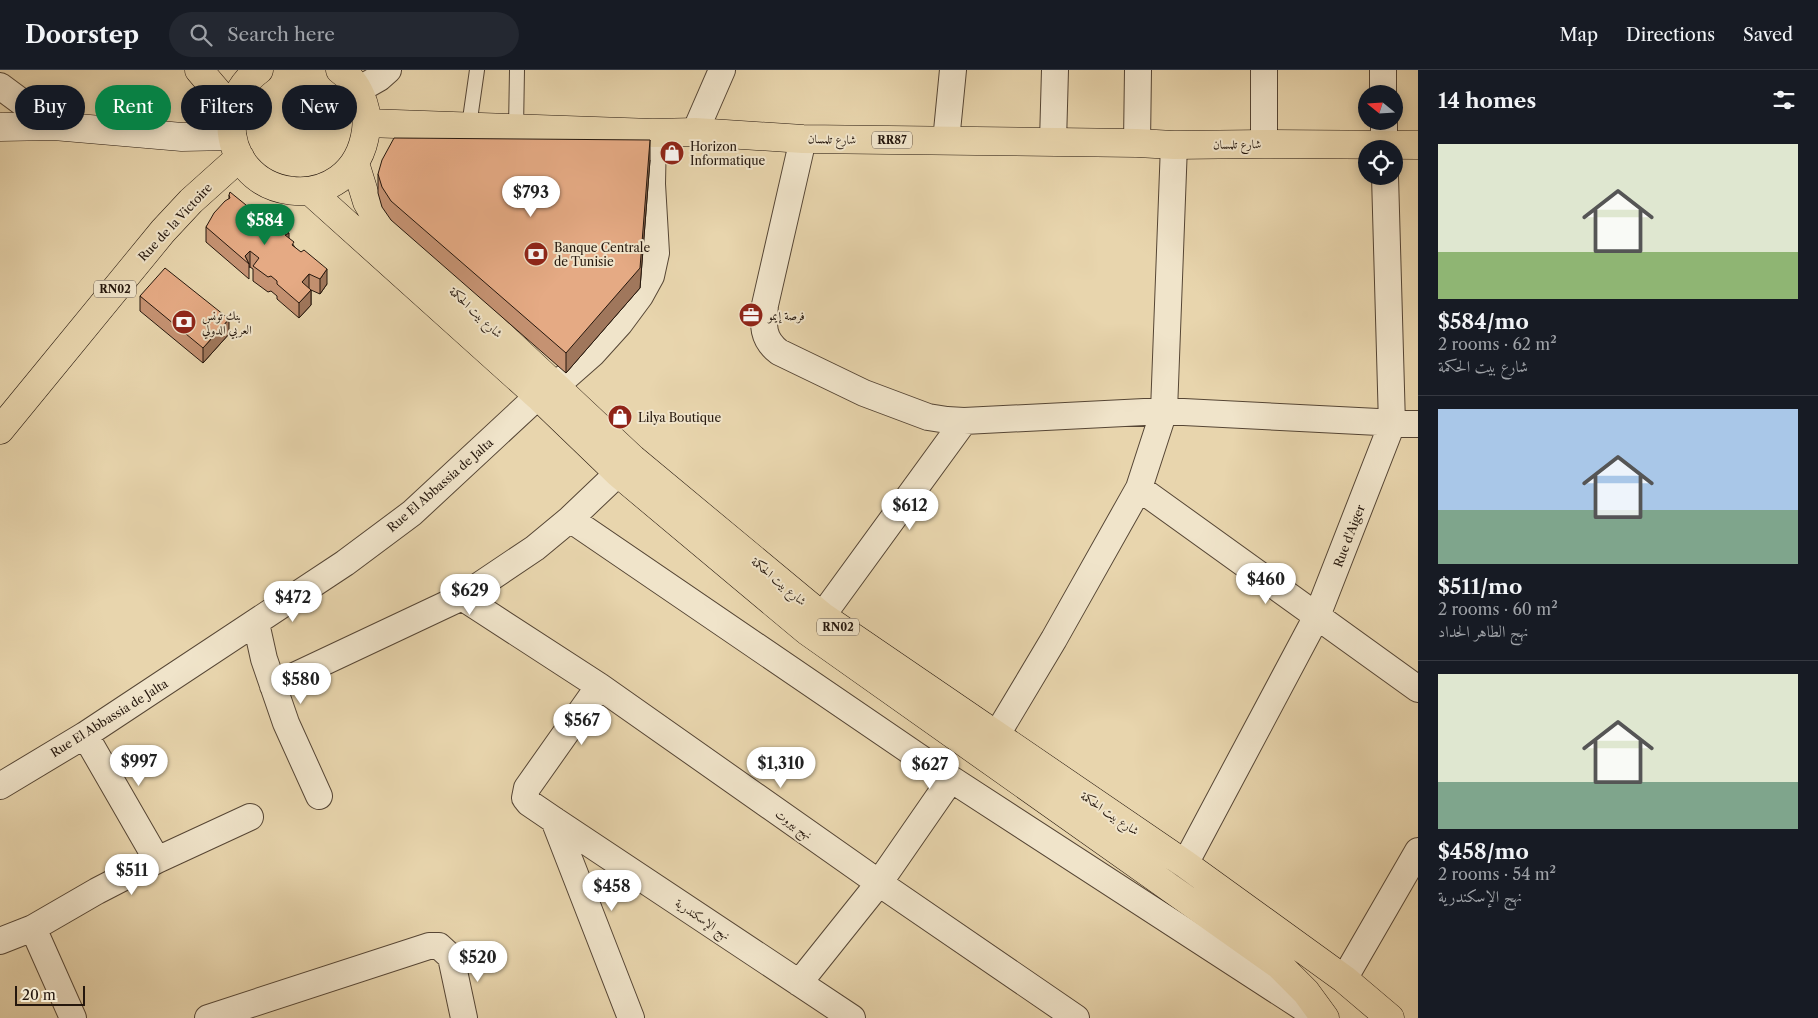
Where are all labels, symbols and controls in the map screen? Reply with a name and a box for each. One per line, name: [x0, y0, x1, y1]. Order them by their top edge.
search box: [169, 12, 519, 57]
text: Doorstep: [25, 20, 139, 49]
icon: search: [187, 21, 215, 49]
text: Search here: [227, 23, 335, 46]
text: Map: [1559, 24, 1598, 46]
text: Directions: [1626, 24, 1715, 46]
text: Saved: [1743, 24, 1793, 46]
chip: Buy: [15, 85, 85, 130]
chip: Rent: [95, 85, 171, 130]
chip: Filters: [181, 85, 272, 130]
chip: New: [282, 85, 357, 130]
north arrow: [1358, 85, 1402, 130]
map controls: [1358, 85, 1403, 185]
icon: filters: [1770, 86, 1798, 114]
text: 14 homes: [1438, 88, 1536, 113]
street label: شارع تلمسان: [808, 131, 856, 151]
road number: RR87: [872, 132, 912, 148]
street label: شارع تلمسان: [1213, 136, 1262, 156]
place label: Horizon Informatique: [690, 139, 766, 168]
shop icon: Horizon Informatique: [659, 140, 685, 166]
button: locate: [1358, 140, 1403, 185]
pin: $793: [501, 176, 561, 218]
icon: home: [1573, 176, 1663, 266]
street label: Rue de la Victoire: [135, 180, 215, 264]
text: $793: [513, 182, 549, 202]
pin: $584: [235, 204, 295, 246]
text: $584: [246, 210, 284, 230]
place label: Banque Centrale de Tunisie: [554, 240, 650, 269]
bank icon: Banque Centrale de Tunisie: [523, 241, 549, 267]
road number: RN02: [94, 280, 136, 298]
street label: شارع بيت الحكمة: [443, 283, 506, 344]
office icon: فرصة إيمو: [738, 302, 764, 328]
place label: بنك تونس العربي الدولي: [202, 308, 252, 340]
place label: فرصة إيمو: [767, 308, 805, 324]
bank icon: بنك تونس العربي الدولي: [171, 309, 197, 335]
text: $584/mo: [1438, 309, 1529, 334]
text: 2 rooms · 62 m²: [1438, 334, 1557, 354]
text: شارع بيت الحكمة: [1438, 356, 1528, 376]
shop icon: Lilya Boutique: [607, 404, 633, 430]
place label: Lilya Boutique: [638, 410, 721, 425]
street label: Rue El Abbassia de Jalta: [384, 434, 497, 535]
icon: home: [1573, 442, 1663, 532]
pin: $612: [880, 488, 940, 531]
text: $612: [892, 495, 928, 515]
street label: Rue d'Aiger: [1330, 503, 1368, 569]
street label: شارع بيت الحكمة: [746, 554, 810, 612]
pin: $460: [1236, 562, 1296, 605]
text: $460: [1247, 569, 1285, 589]
pin: $629: [440, 574, 500, 616]
text: $511/mo: [1438, 574, 1522, 599]
pin: $472: [263, 580, 323, 623]
text: $629: [451, 580, 489, 600]
text: $472: [275, 587, 311, 607]
text: 2 rooms · 60 m²: [1438, 599, 1558, 619]
road number: RN02: [817, 618, 859, 636]
text: نهج الطاهر الحداد: [1438, 621, 1529, 641]
pin: $580: [271, 662, 331, 705]
text: $580: [282, 669, 320, 689]
street label: Rue El Abbassia de Jalta: [48, 675, 171, 760]
pin: $567: [552, 704, 612, 746]
icon: home: [1573, 707, 1663, 797]
text: $567: [564, 710, 600, 730]
pin: $997: [109, 744, 169, 787]
pin: $1,310: [740, 746, 822, 789]
pin: $627: [900, 748, 960, 790]
text: $997: [121, 751, 157, 771]
text: $1,310: [758, 753, 804, 773]
text: $627: [912, 754, 948, 774]
street label: شارع بيت الحكمة: [1076, 788, 1142, 842]
street label: نهج بيروت: [770, 806, 816, 845]
text: $458/mo: [1438, 839, 1529, 864]
pin: $511: [102, 854, 162, 896]
text: $511: [116, 860, 148, 880]
text: 2 rooms · 54 m²: [1438, 864, 1556, 884]
pin: $458: [582, 870, 642, 912]
text: $458: [593, 876, 631, 896]
text: نهج الإسكندرية: [1438, 886, 1522, 906]
street label: نهج الإسكندرية: [670, 895, 733, 946]
pin: $520: [448, 940, 508, 983]
text: $520: [459, 947, 497, 967]
scale bar: [15, 983, 85, 1006]
text: 20 m: [22, 986, 56, 1004]

